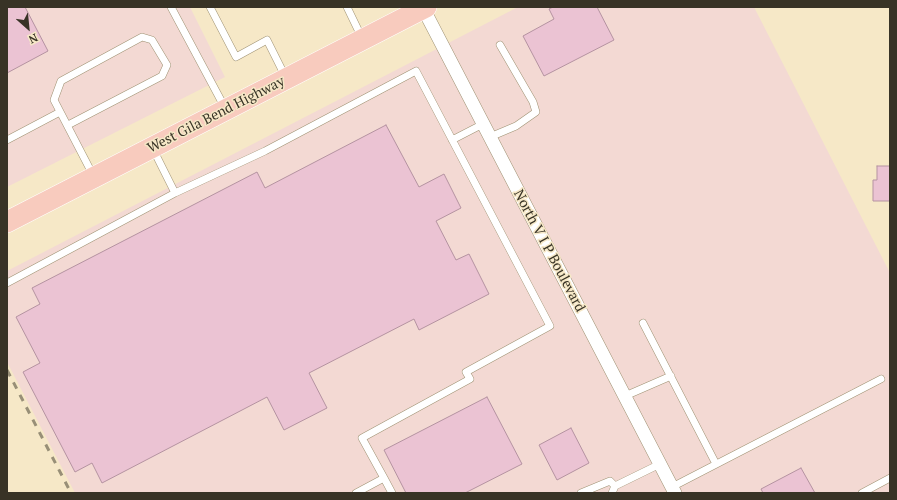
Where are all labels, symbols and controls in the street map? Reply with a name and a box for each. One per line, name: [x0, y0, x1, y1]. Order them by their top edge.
north arrow: [8, 8, 48, 48]
text: N: [27, 31, 40, 47]
street label: West Gila Bend Highway: [145, 73, 287, 157]
street label: North V I P Boulevard: [510, 187, 588, 315]

